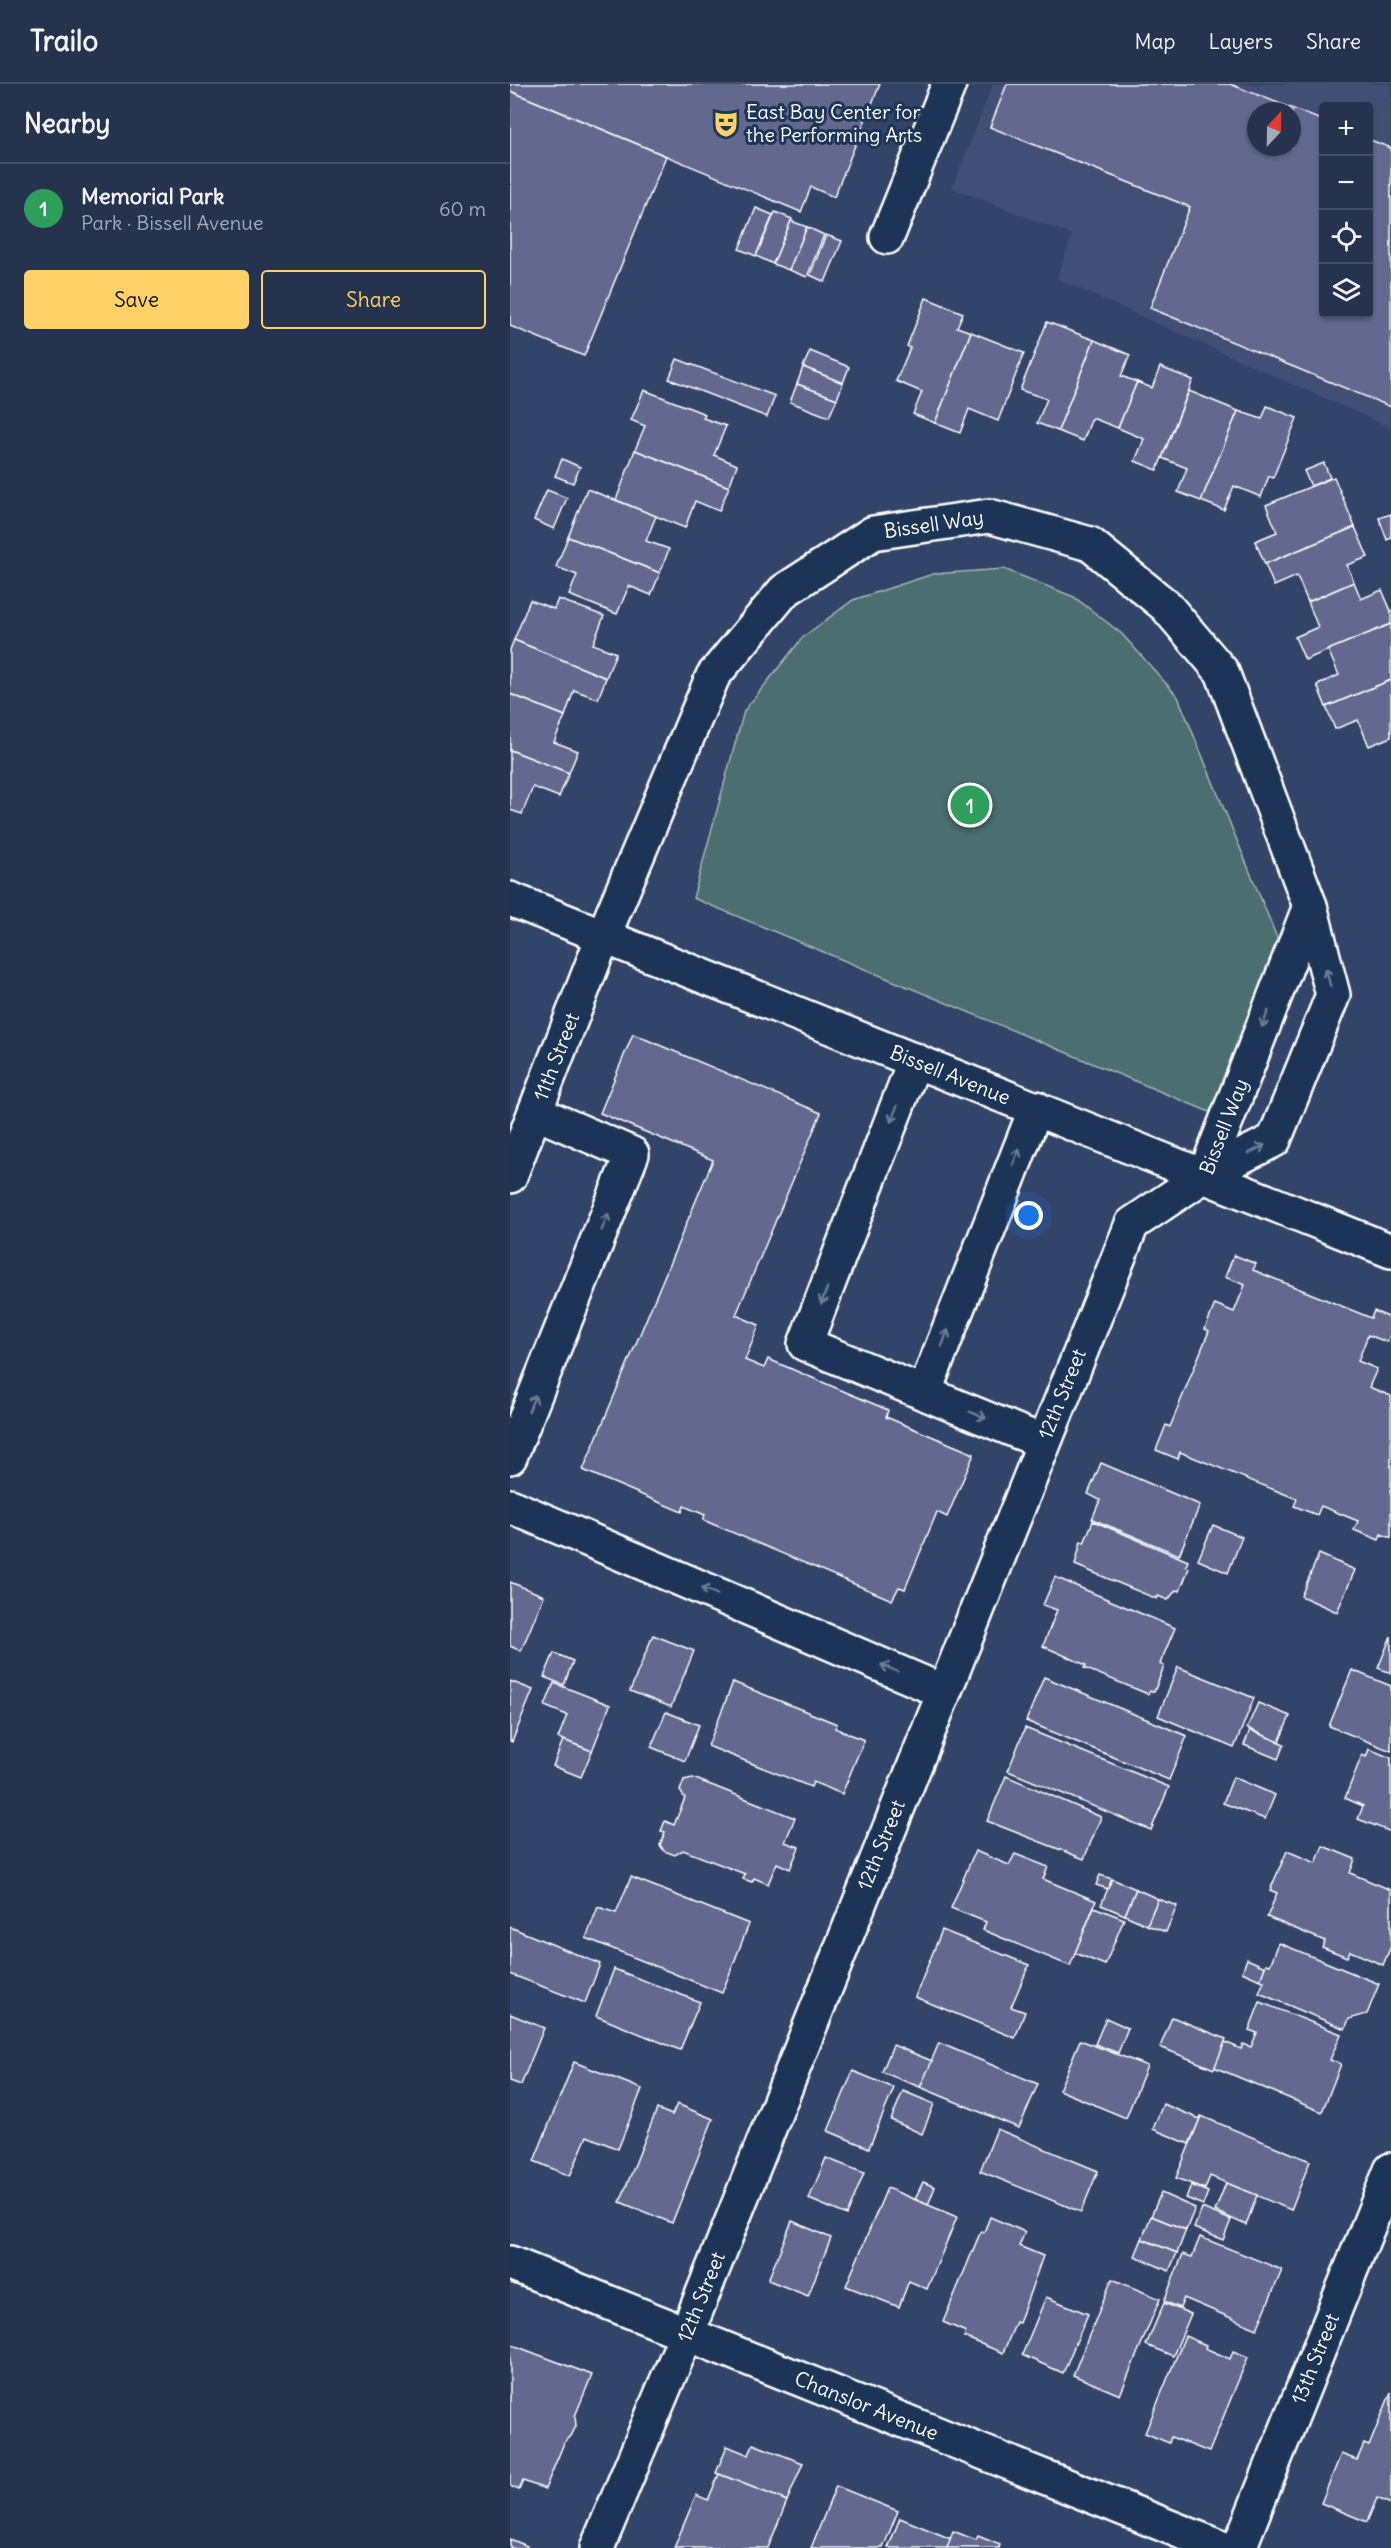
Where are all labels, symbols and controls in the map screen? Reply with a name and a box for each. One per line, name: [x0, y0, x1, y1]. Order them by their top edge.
text: Trailo: [30, 23, 98, 59]
text: Map: [1135, 28, 1175, 55]
text: Layers: [1208, 28, 1273, 55]
text: Share: [1306, 28, 1361, 55]
place label: East Bay Center for the Performing Arts: [746, 99, 922, 147]
north arrow: [1247, 102, 1301, 156]
map controls: [1319, 102, 1373, 318]
button: +: [1319, 102, 1373, 156]
text: Nearby: [24, 107, 110, 140]
theatre icon: East Bay Center for the Performing Arts: [711, 109, 741, 139]
button: −: [1319, 156, 1373, 210]
text: Memorial Park: [81, 182, 224, 210]
text: 1: [40, 196, 47, 221]
text: 60 m: [439, 196, 486, 221]
text: Park · Bissell Avenue: [81, 210, 264, 235]
button: locate: [1319, 210, 1373, 264]
button: layers: [1319, 264, 1373, 318]
button: Save: [24, 270, 249, 329]
button: Share: [261, 270, 486, 329]
street label: Bissell Way: [882, 504, 985, 543]
pin: 1: [950, 782, 990, 828]
one-way arrow: [1322, 967, 1334, 986]
street label: 11th Street: [528, 1009, 584, 1104]
one-way arrow: [1259, 1009, 1270, 1028]
street label: Bissell Avenue: [887, 1039, 1014, 1110]
street label: Bissell Way: [1194, 1075, 1253, 1178]
one-way arrow: [888, 1105, 899, 1123]
one-way arrow: [1248, 1143, 1265, 1155]
one-way arrow: [1011, 1148, 1022, 1167]
your location: [1014, 1201, 1043, 1230]
one-way arrow: [600, 1214, 611, 1232]
one-way arrow: [818, 1287, 829, 1305]
one-way arrow: [940, 1330, 951, 1348]
street label: 12th Street: [1032, 1345, 1091, 1443]
one-way arrow: [527, 1394, 538, 1413]
one-way arrow: [968, 1410, 986, 1421]
one-way arrow: [701, 1585, 719, 1597]
one-way arrow: [880, 1662, 898, 1673]
street label: 12th Street: [851, 1796, 910, 1894]
street label: 12th Street: [671, 2248, 730, 2346]
street label: 13th Street: [1285, 2309, 1344, 2408]
street label: Chanslor Avenue: [791, 2365, 942, 2445]

